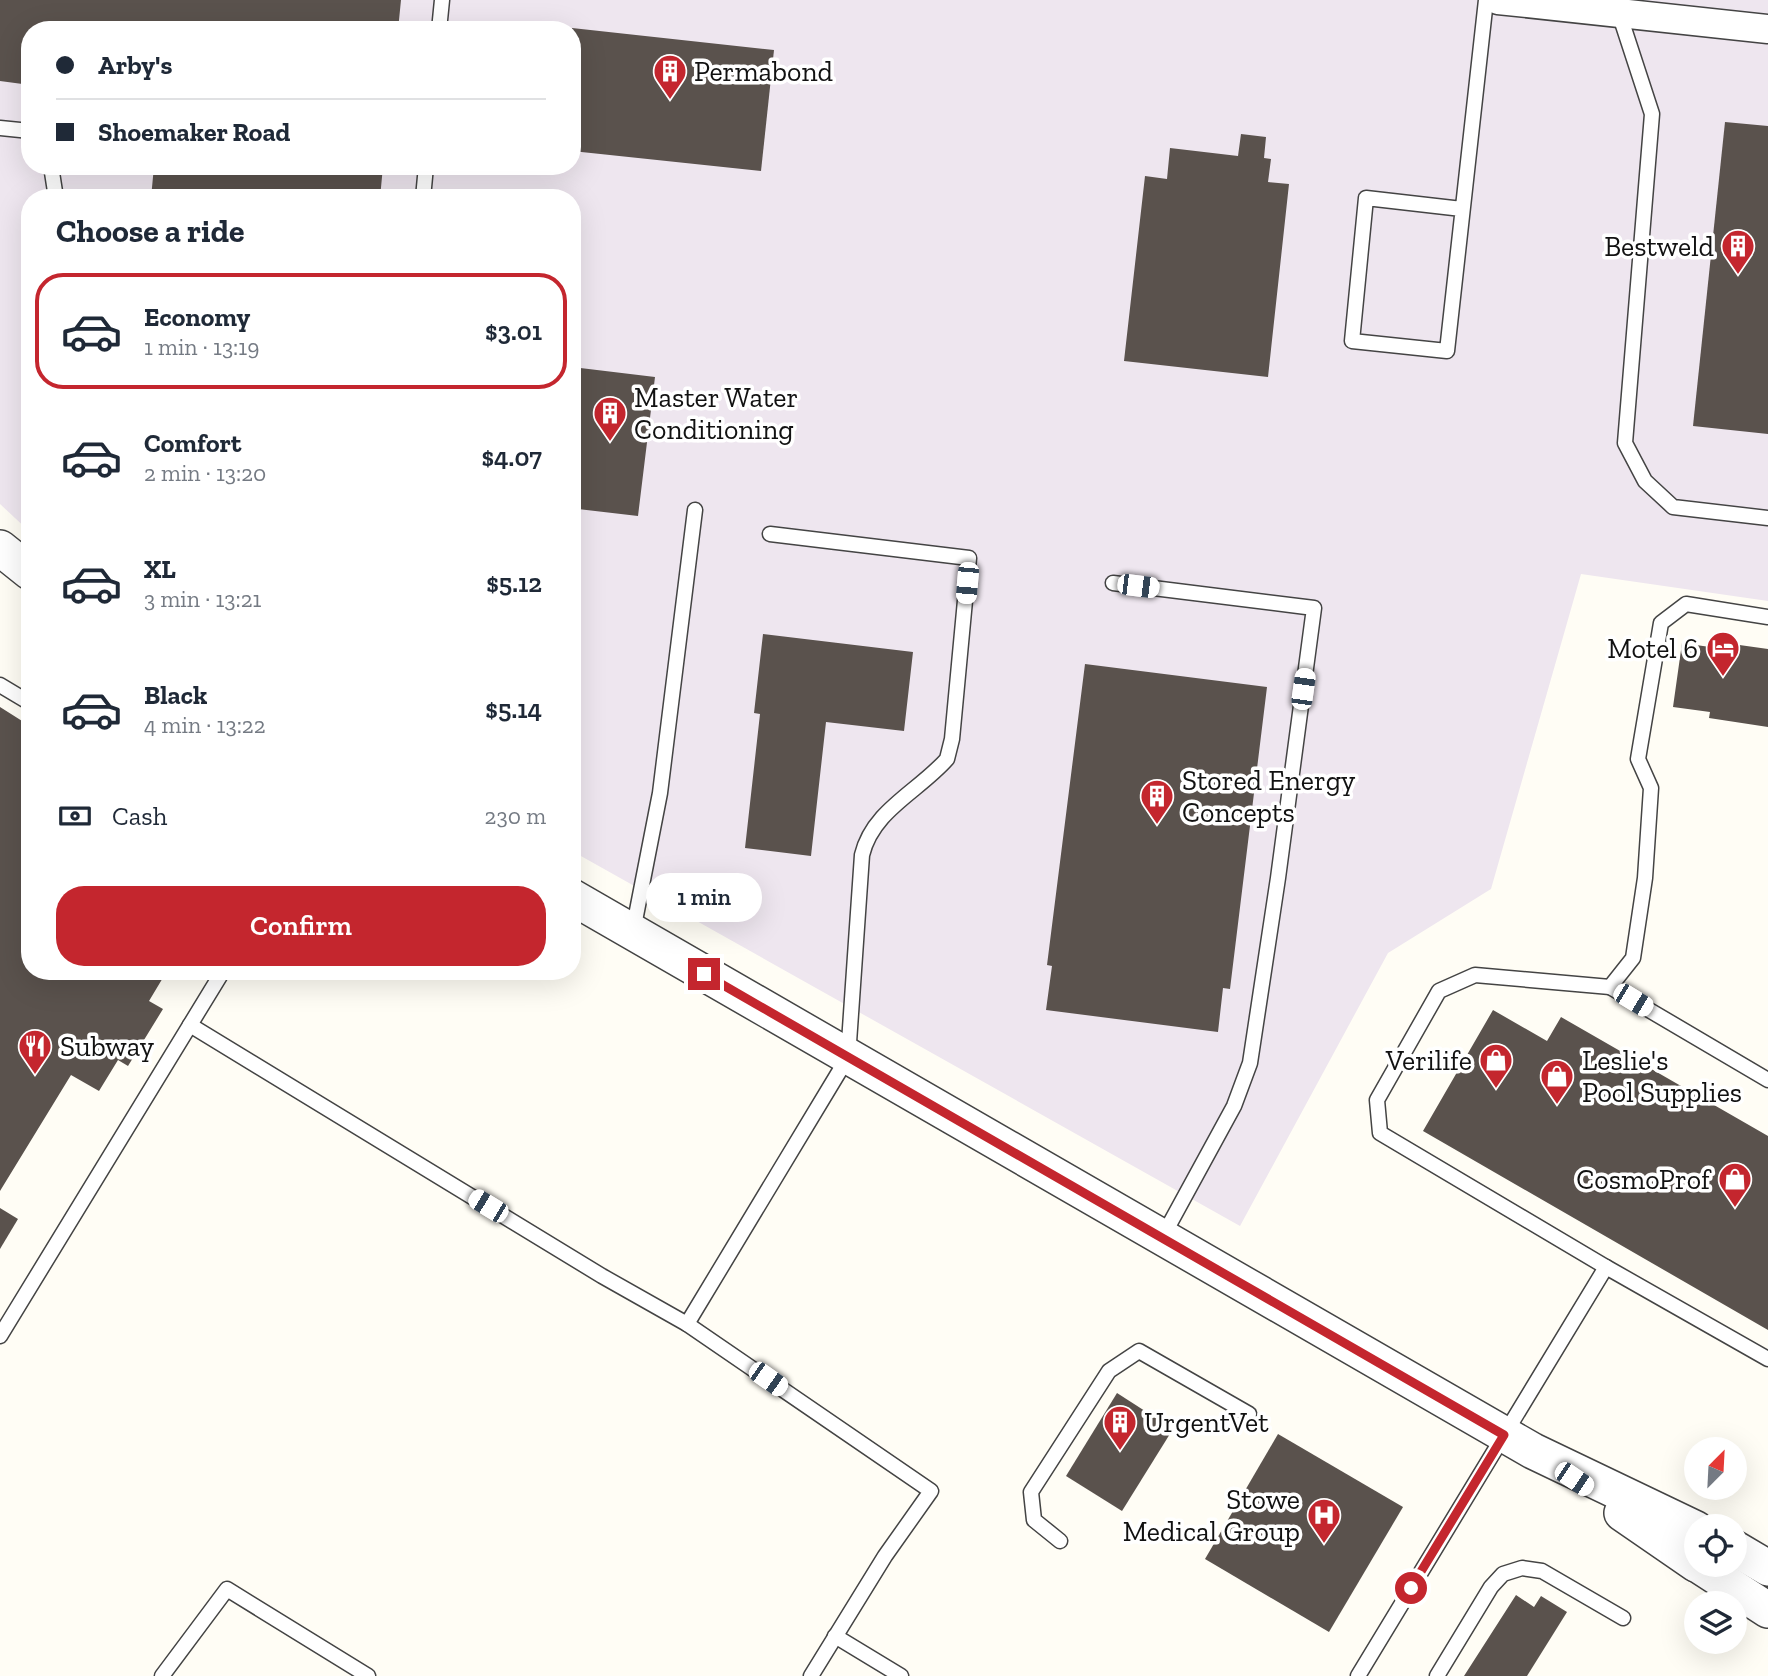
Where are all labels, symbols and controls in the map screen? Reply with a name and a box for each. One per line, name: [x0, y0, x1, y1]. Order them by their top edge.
text: Arby's: [98, 49, 172, 81]
building icon: Permabond: [651, 52, 689, 101]
place label: Permabond: [694, 55, 833, 88]
text: Shoemaker Road: [98, 116, 290, 148]
text: Choose a ride: [56, 212, 244, 250]
building icon: Bestweld: [1719, 227, 1757, 276]
place label: Bestweld: [1604, 230, 1714, 263]
icon: car: [60, 300, 123, 363]
text: Economy: [144, 301, 250, 333]
text: $3.01: [485, 315, 542, 347]
text: 1 min · 13:19: [144, 333, 259, 361]
place label: Master Water Conditioning: [634, 381, 798, 446]
building icon: Master Water Conditioning: [591, 394, 629, 443]
icon: car: [60, 426, 123, 489]
text: Comfort: [144, 427, 241, 459]
text: $4.07: [482, 441, 542, 473]
text: 2 min · 13:20: [144, 459, 266, 487]
icon: car: [60, 552, 123, 615]
text: XL: [144, 553, 176, 585]
car: [955, 561, 980, 605]
text: $5.12: [486, 567, 542, 599]
car: [1116, 573, 1161, 599]
text: 3 min · 13:21: [144, 585, 261, 613]
hotel icon: Motel 6: [1704, 629, 1742, 678]
place label: Motel 6: [1607, 632, 1698, 665]
car: [1290, 667, 1317, 711]
icon: car: [60, 678, 123, 741]
text: Black: [144, 679, 207, 711]
text: $5.14: [485, 693, 542, 725]
text: 4 min · 13:22: [144, 711, 266, 739]
place label: Stored Energy Concepts: [1182, 764, 1356, 829]
building icon: Stored Energy Concepts: [1138, 777, 1176, 826]
icon: cash: [56, 797, 94, 835]
text: Cash: [112, 800, 167, 832]
text: 230 m: [485, 802, 546, 830]
callout: 1 min: [646, 872, 762, 922]
text: 1 min: [677, 883, 731, 911]
button: Confirm: [56, 886, 546, 966]
route end: [688, 958, 720, 990]
car: [1610, 980, 1657, 1020]
restaurant icon: Subway: [16, 1027, 54, 1076]
place label: Subway: [60, 1030, 155, 1063]
shop icon: Verilife: [1477, 1041, 1515, 1090]
place label: Verilife: [1385, 1044, 1472, 1077]
place label: Leslie's Pool Supplies: [1582, 1044, 1742, 1109]
shop icon: Leslie's Pool Supplies: [1538, 1057, 1576, 1106]
shop icon: CosmoProf: [1716, 1160, 1754, 1209]
place label: CosmoProf: [1576, 1163, 1712, 1196]
car: [465, 1186, 512, 1226]
car: [745, 1358, 792, 1400]
building icon: UrgentVet: [1101, 1403, 1139, 1452]
place label: UrgentVet: [1144, 1406, 1269, 1439]
north arrow: [1684, 1437, 1746, 1500]
map controls: [1684, 1437, 1747, 1654]
car: [1551, 1459, 1598, 1499]
place label: Stowe Medical Group: [1123, 1483, 1300, 1548]
hospital icon: Stowe Medical Group: [1305, 1496, 1343, 1545]
button: locate: [1684, 1514, 1747, 1577]
route start: [1395, 1572, 1427, 1604]
button: layers: [1684, 1591, 1747, 1654]

